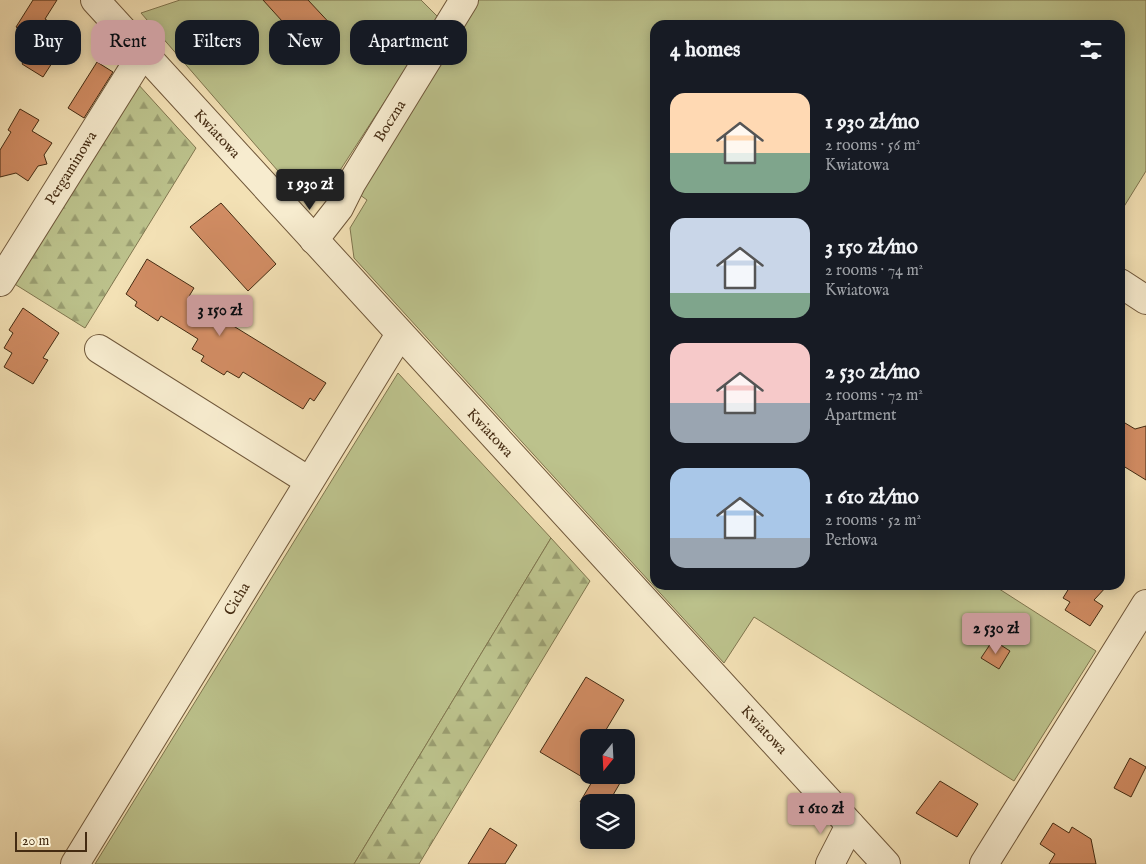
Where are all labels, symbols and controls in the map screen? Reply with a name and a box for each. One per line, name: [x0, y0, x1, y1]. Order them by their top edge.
chip: Buy: [15, 20, 81, 65]
chip: Rent: [91, 20, 165, 65]
chip: Filters: [175, 20, 259, 65]
chip: New: [269, 20, 340, 65]
chip: Apartment: [350, 20, 467, 65]
icon: filters: [1077, 36, 1105, 64]
text: 4 homes: [670, 37, 740, 64]
street label: Boczna: [370, 96, 410, 145]
street label: Kwiatowa: [190, 106, 245, 163]
text: 1 930 zł/mo: [825, 109, 919, 136]
icon: home: [710, 113, 770, 173]
street label: Pergaminowa: [41, 127, 101, 208]
text: 2 rooms · 56 m²: [825, 136, 920, 156]
text: Kwiatowa: [825, 156, 889, 176]
pin: 1 930 zł: [258, 168, 362, 211]
text: 1 930 zł: [287, 175, 333, 195]
text: 3 150 zł/mo: [825, 234, 918, 261]
icon: home: [710, 238, 770, 298]
text: 2 rooms · 74 m²: [825, 261, 923, 281]
text: Kwiatowa: [825, 281, 889, 301]
pin: 3 150 zł: [168, 294, 272, 337]
text: 3 150 zł: [198, 301, 242, 321]
text: 2 530 zł/mo: [825, 359, 920, 386]
icon: home: [710, 363, 770, 423]
text: 2 rooms · 72 m²: [825, 386, 923, 406]
street label: Kwiatowa: [463, 405, 518, 462]
text: Apartment: [825, 406, 896, 426]
text: 1 610 zł/mo: [825, 484, 919, 511]
icon: home: [710, 488, 770, 548]
text: 2 rooms · 52 m²: [825, 511, 921, 531]
text: Perłowa: [825, 531, 877, 551]
street label: Cicha: [220, 578, 255, 619]
pin: 2 530 zł: [944, 612, 1048, 655]
text: 2 530 zł: [973, 619, 1019, 639]
street label: Kwiatowa: [737, 702, 792, 759]
north arrow: [580, 729, 635, 784]
map controls: [580, 729, 635, 849]
pin: 1 610 zł: [769, 792, 873, 835]
button: layers: [580, 794, 635, 849]
text: 1 610 zł: [798, 799, 844, 819]
scale bar: [15, 829, 88, 852]
text: 20 m: [22, 832, 49, 850]

